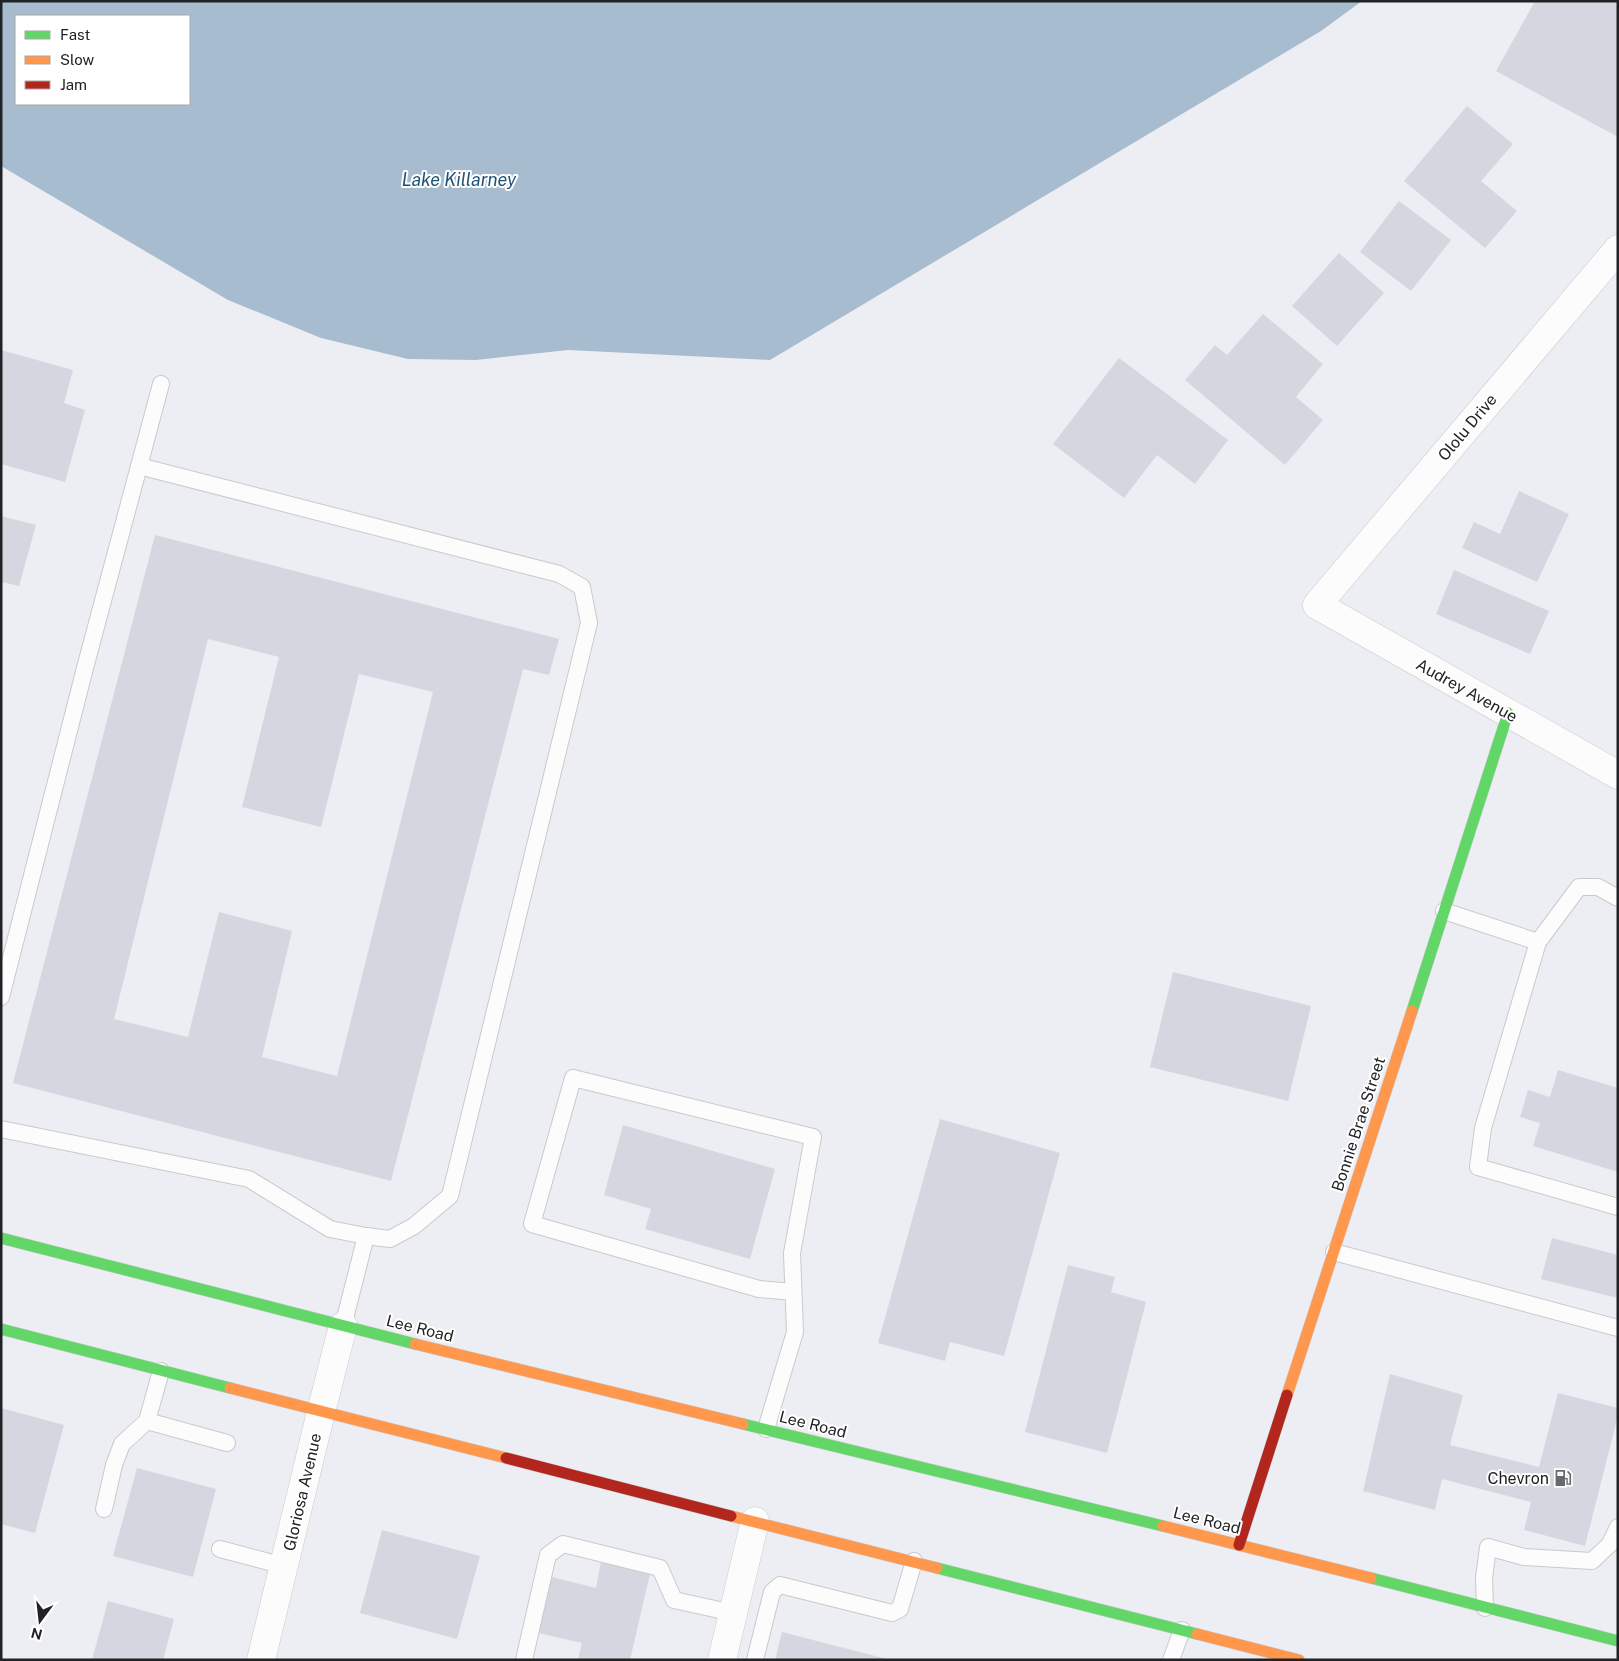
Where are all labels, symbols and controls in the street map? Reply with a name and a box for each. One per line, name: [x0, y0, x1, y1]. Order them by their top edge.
legend: [15, 15, 190, 105]
text: Fast: [60, 26, 90, 43]
text: Slow: [60, 51, 95, 68]
text: Jam: [60, 76, 87, 93]
water label: Lake Killarney: [402, 169, 517, 190]
street label: Ololu Drive: [1434, 390, 1501, 465]
street label: Audrey Avenue: [1413, 655, 1521, 726]
street label: Bonnie Brae Street: [1328, 1055, 1389, 1194]
street label: Lee Road: [384, 1311, 456, 1346]
street label: Lee Road: [777, 1407, 849, 1442]
street label: Gloriosa Avenue: [280, 1431, 325, 1553]
fuel station icon: Chevron: [1553, 1468, 1573, 1488]
place label: Chevron: [1487, 1469, 1549, 1488]
street label: Lee Road: [1171, 1503, 1243, 1538]
north arrow: [15, 1596, 65, 1646]
text: N: [29, 1624, 44, 1643]

